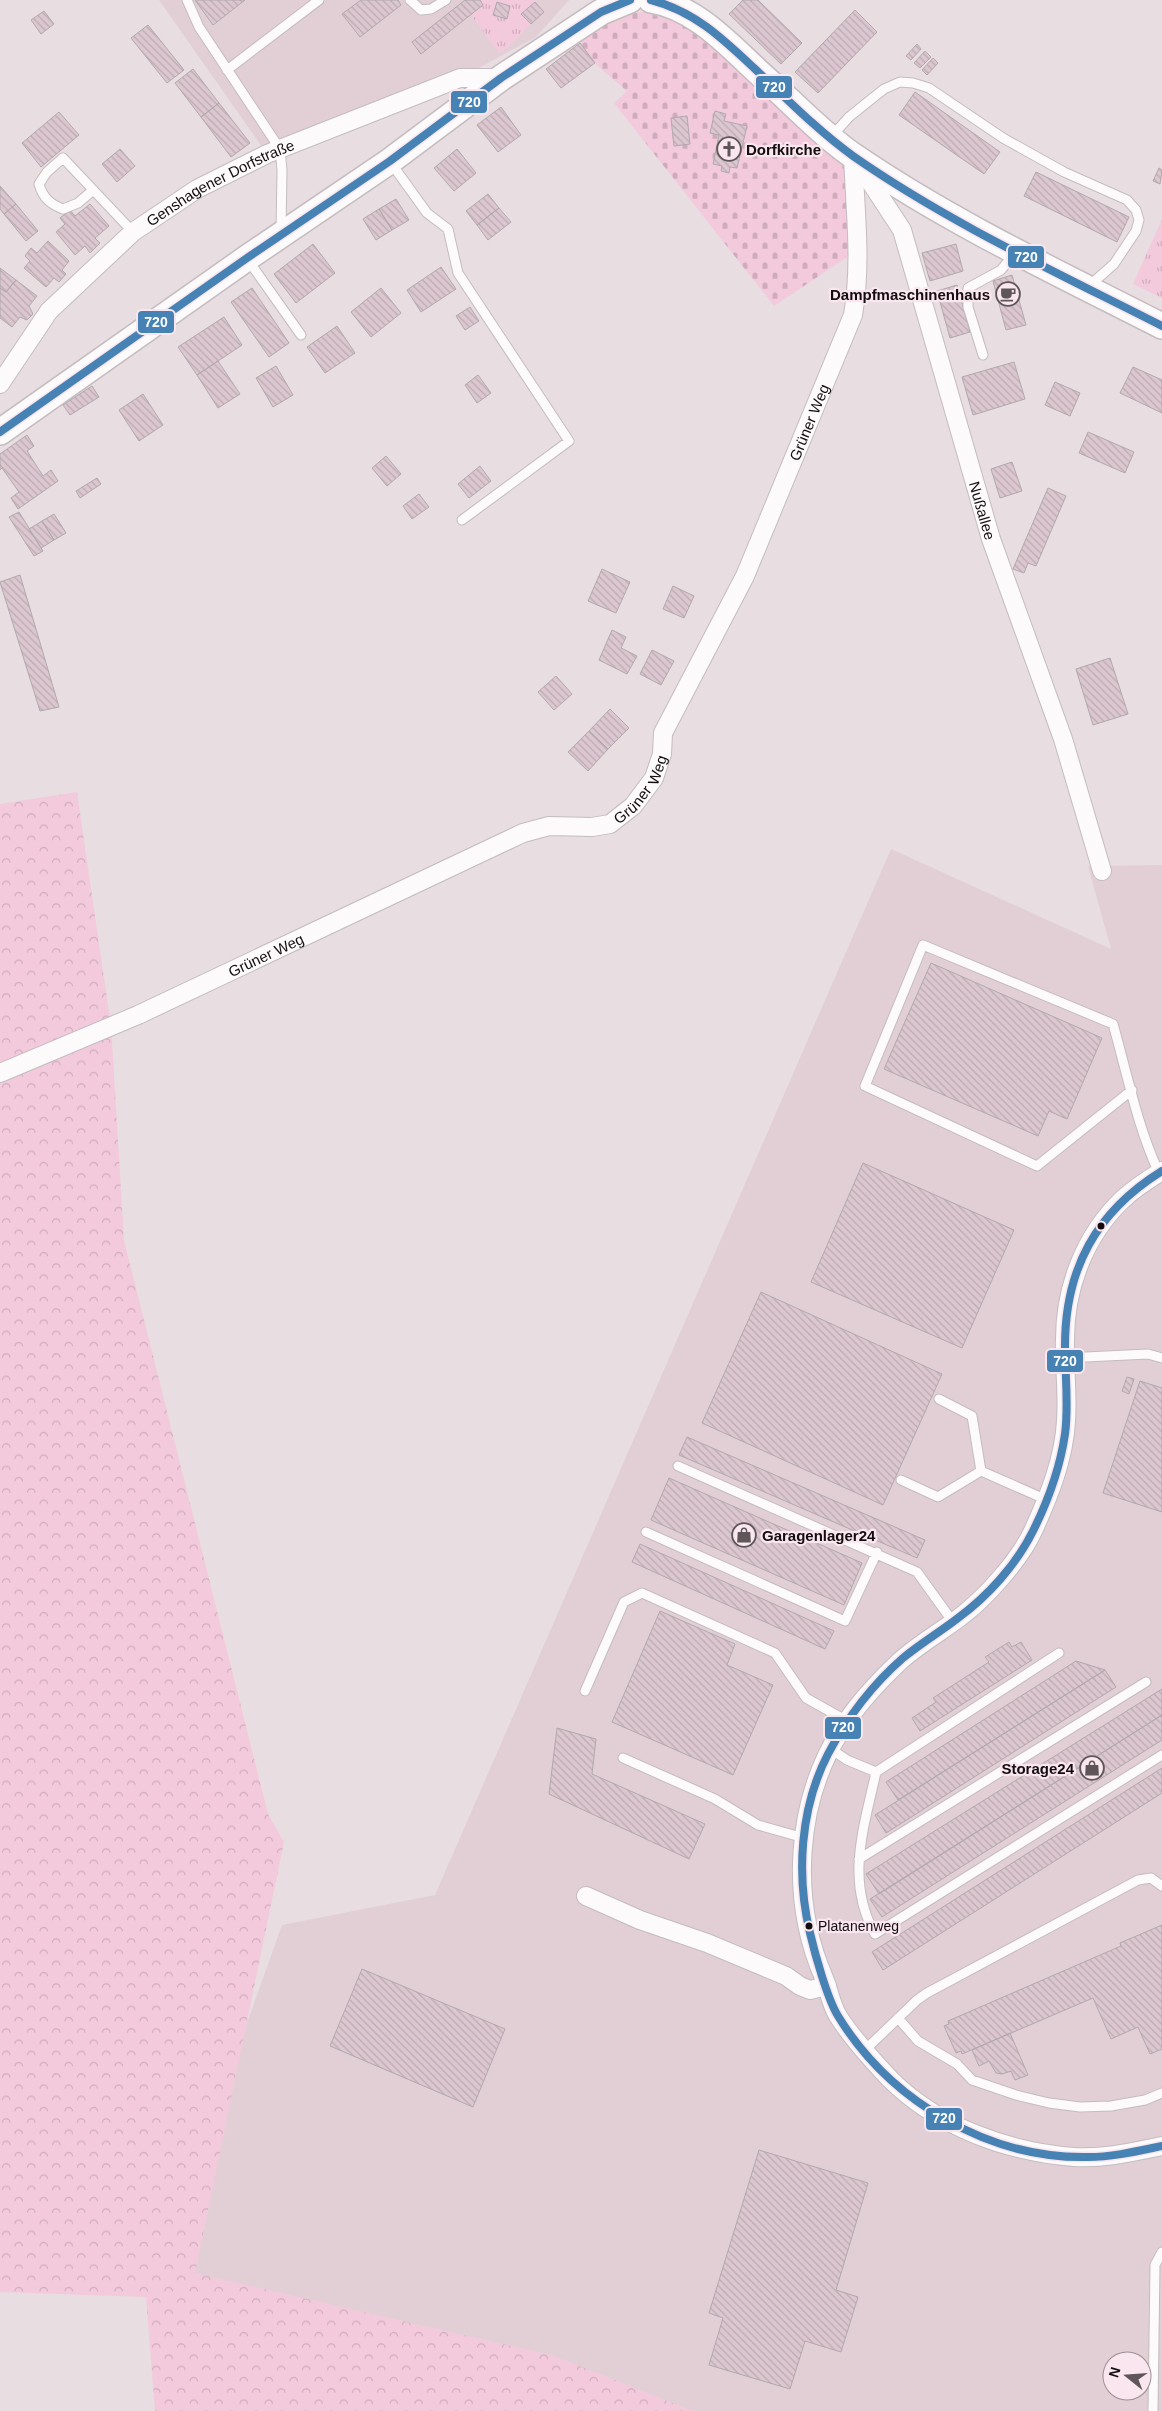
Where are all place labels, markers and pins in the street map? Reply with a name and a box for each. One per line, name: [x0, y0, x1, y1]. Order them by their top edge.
church icon: Dorfkirche: [716, 136, 742, 162]
place label: Dorfkirche: [746, 141, 821, 158]
cafe icon: Dampfmaschinenhaus: [995, 281, 1021, 307]
place label: Dampfmaschinenhaus: [830, 286, 990, 303]
unlabelled marker: [1096, 1221, 1106, 1231]
shop icon: Garagenlager24: [731, 1522, 757, 1548]
place label: Garagenlager24: [762, 1527, 876, 1544]
shop icon: Storage24: [1079, 1755, 1105, 1781]
place label: Storage24: [1001, 1760, 1075, 1777]
place label: Platanenweg: [818, 1918, 899, 1934]
marker: Platanenweg: [804, 1921, 814, 1931]

